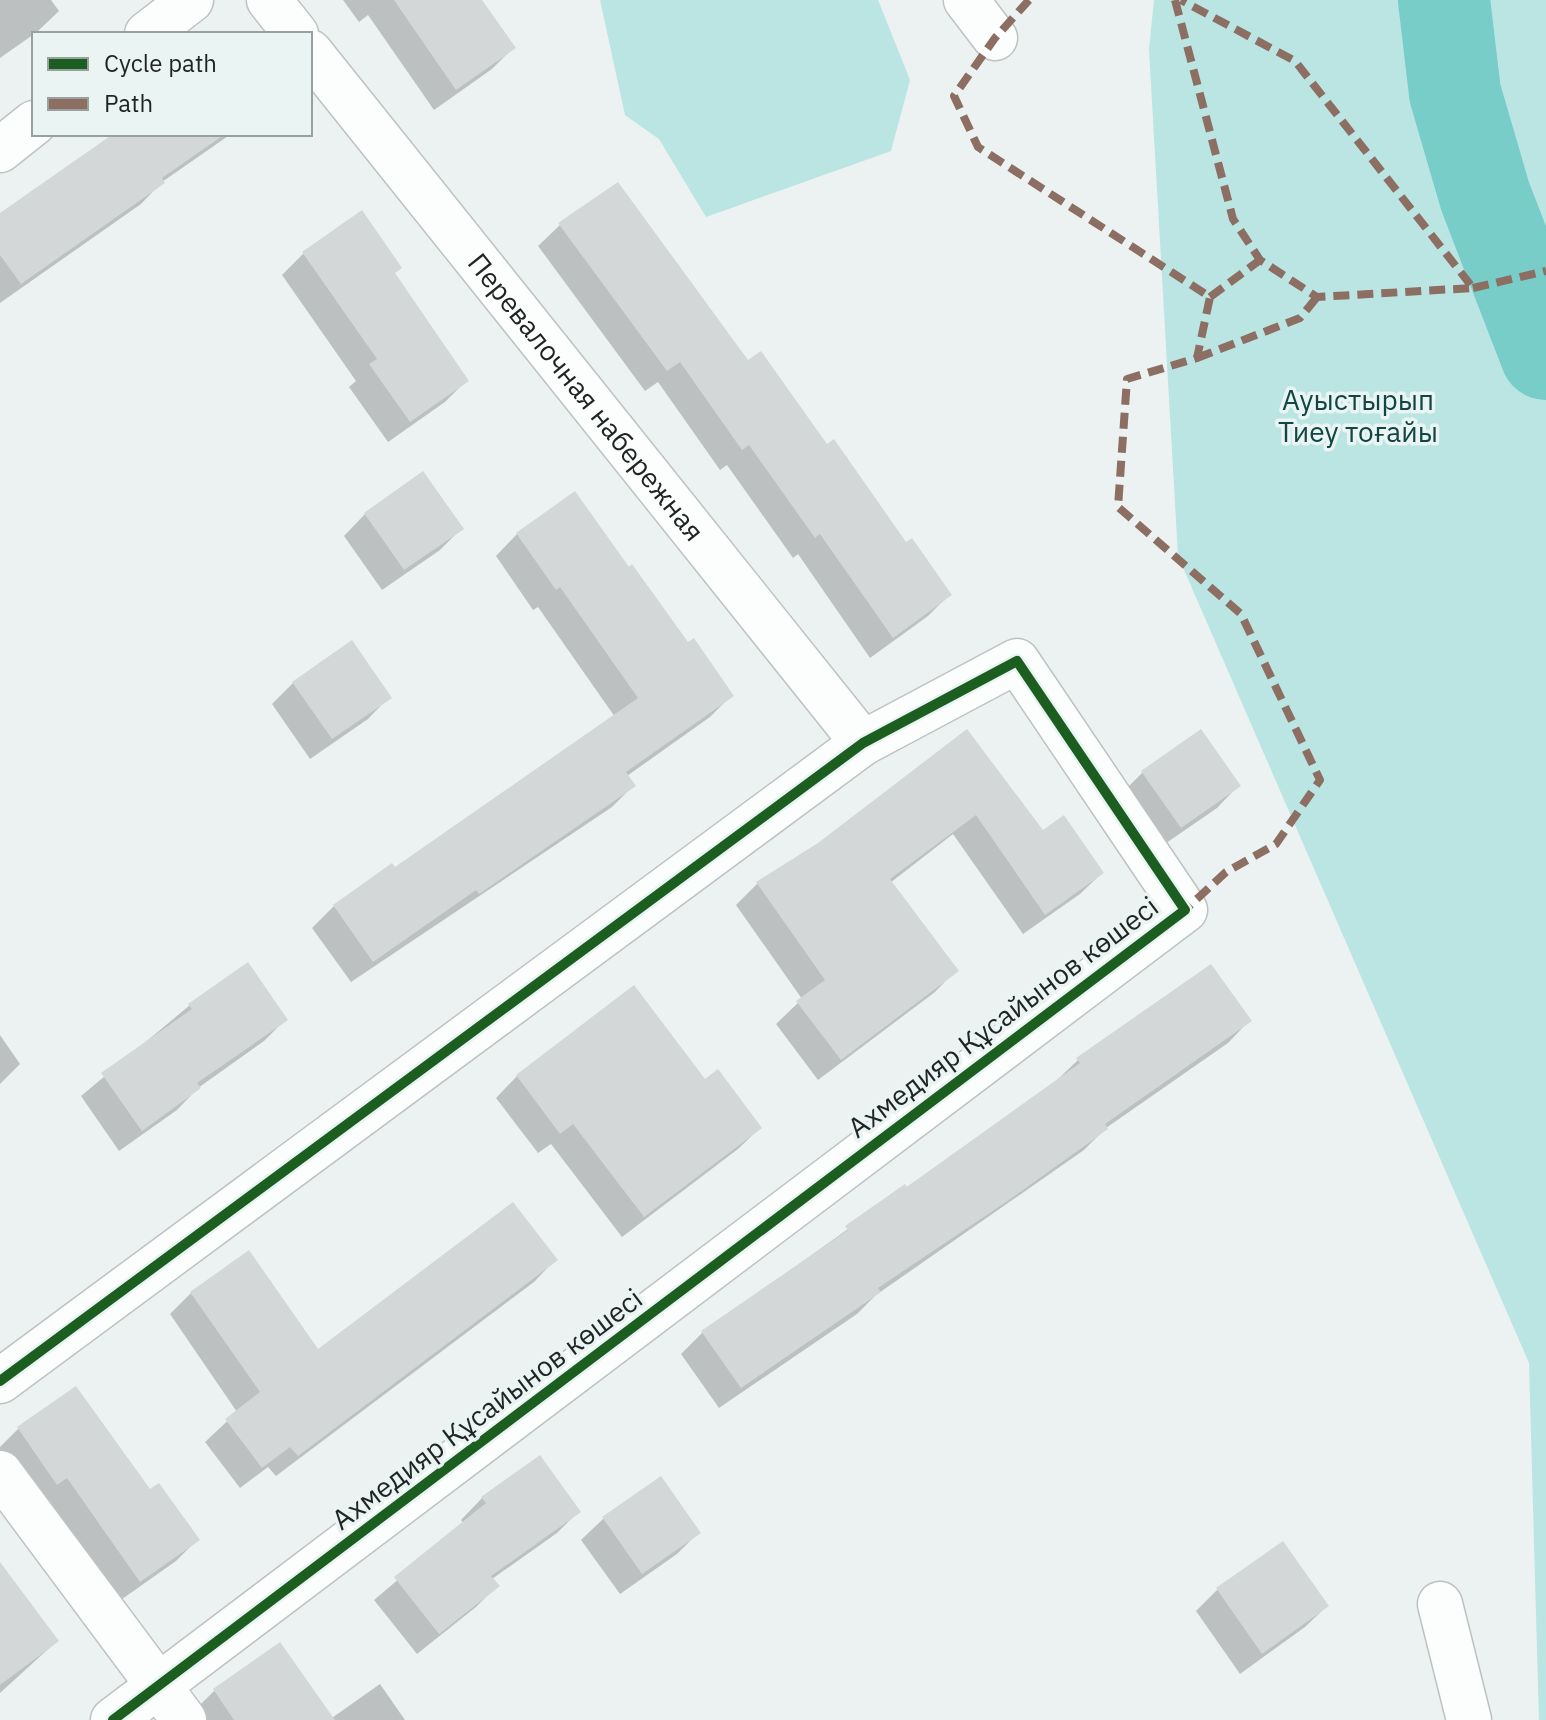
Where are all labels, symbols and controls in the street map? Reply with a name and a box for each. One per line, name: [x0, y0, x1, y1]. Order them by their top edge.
legend: [32, 32, 312, 136]
text: Cycle path: [104, 47, 217, 79]
text: Path: [104, 87, 153, 119]
street label: Перевалочная набережная: [460, 245, 713, 548]
park label: Ауыстырып Тиеу тоғайы: [1278, 381, 1438, 450]
street label: Ахмедияр Құсайынов көшесі: [840, 888, 1165, 1146]
street label: Ахмедияр Құсайынов көшесі: [324, 1280, 649, 1538]

